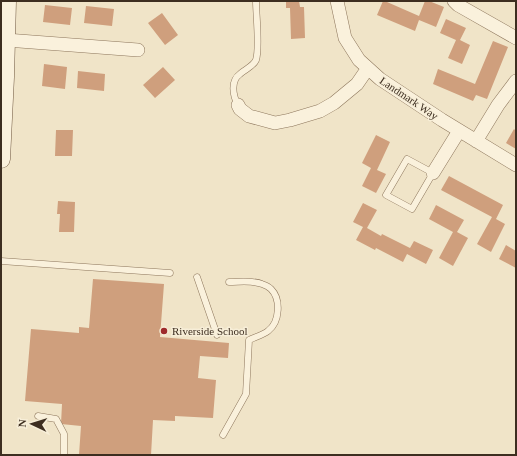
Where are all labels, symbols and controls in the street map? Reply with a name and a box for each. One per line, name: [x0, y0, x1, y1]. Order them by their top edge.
street label: Landmark Way: [378, 74, 441, 122]
place label: Riverside School: [172, 325, 247, 337]
marker: Riverside School: [159, 326, 169, 336]
north arrow: [12, 404, 52, 444]
text: N: [16, 419, 28, 428]

